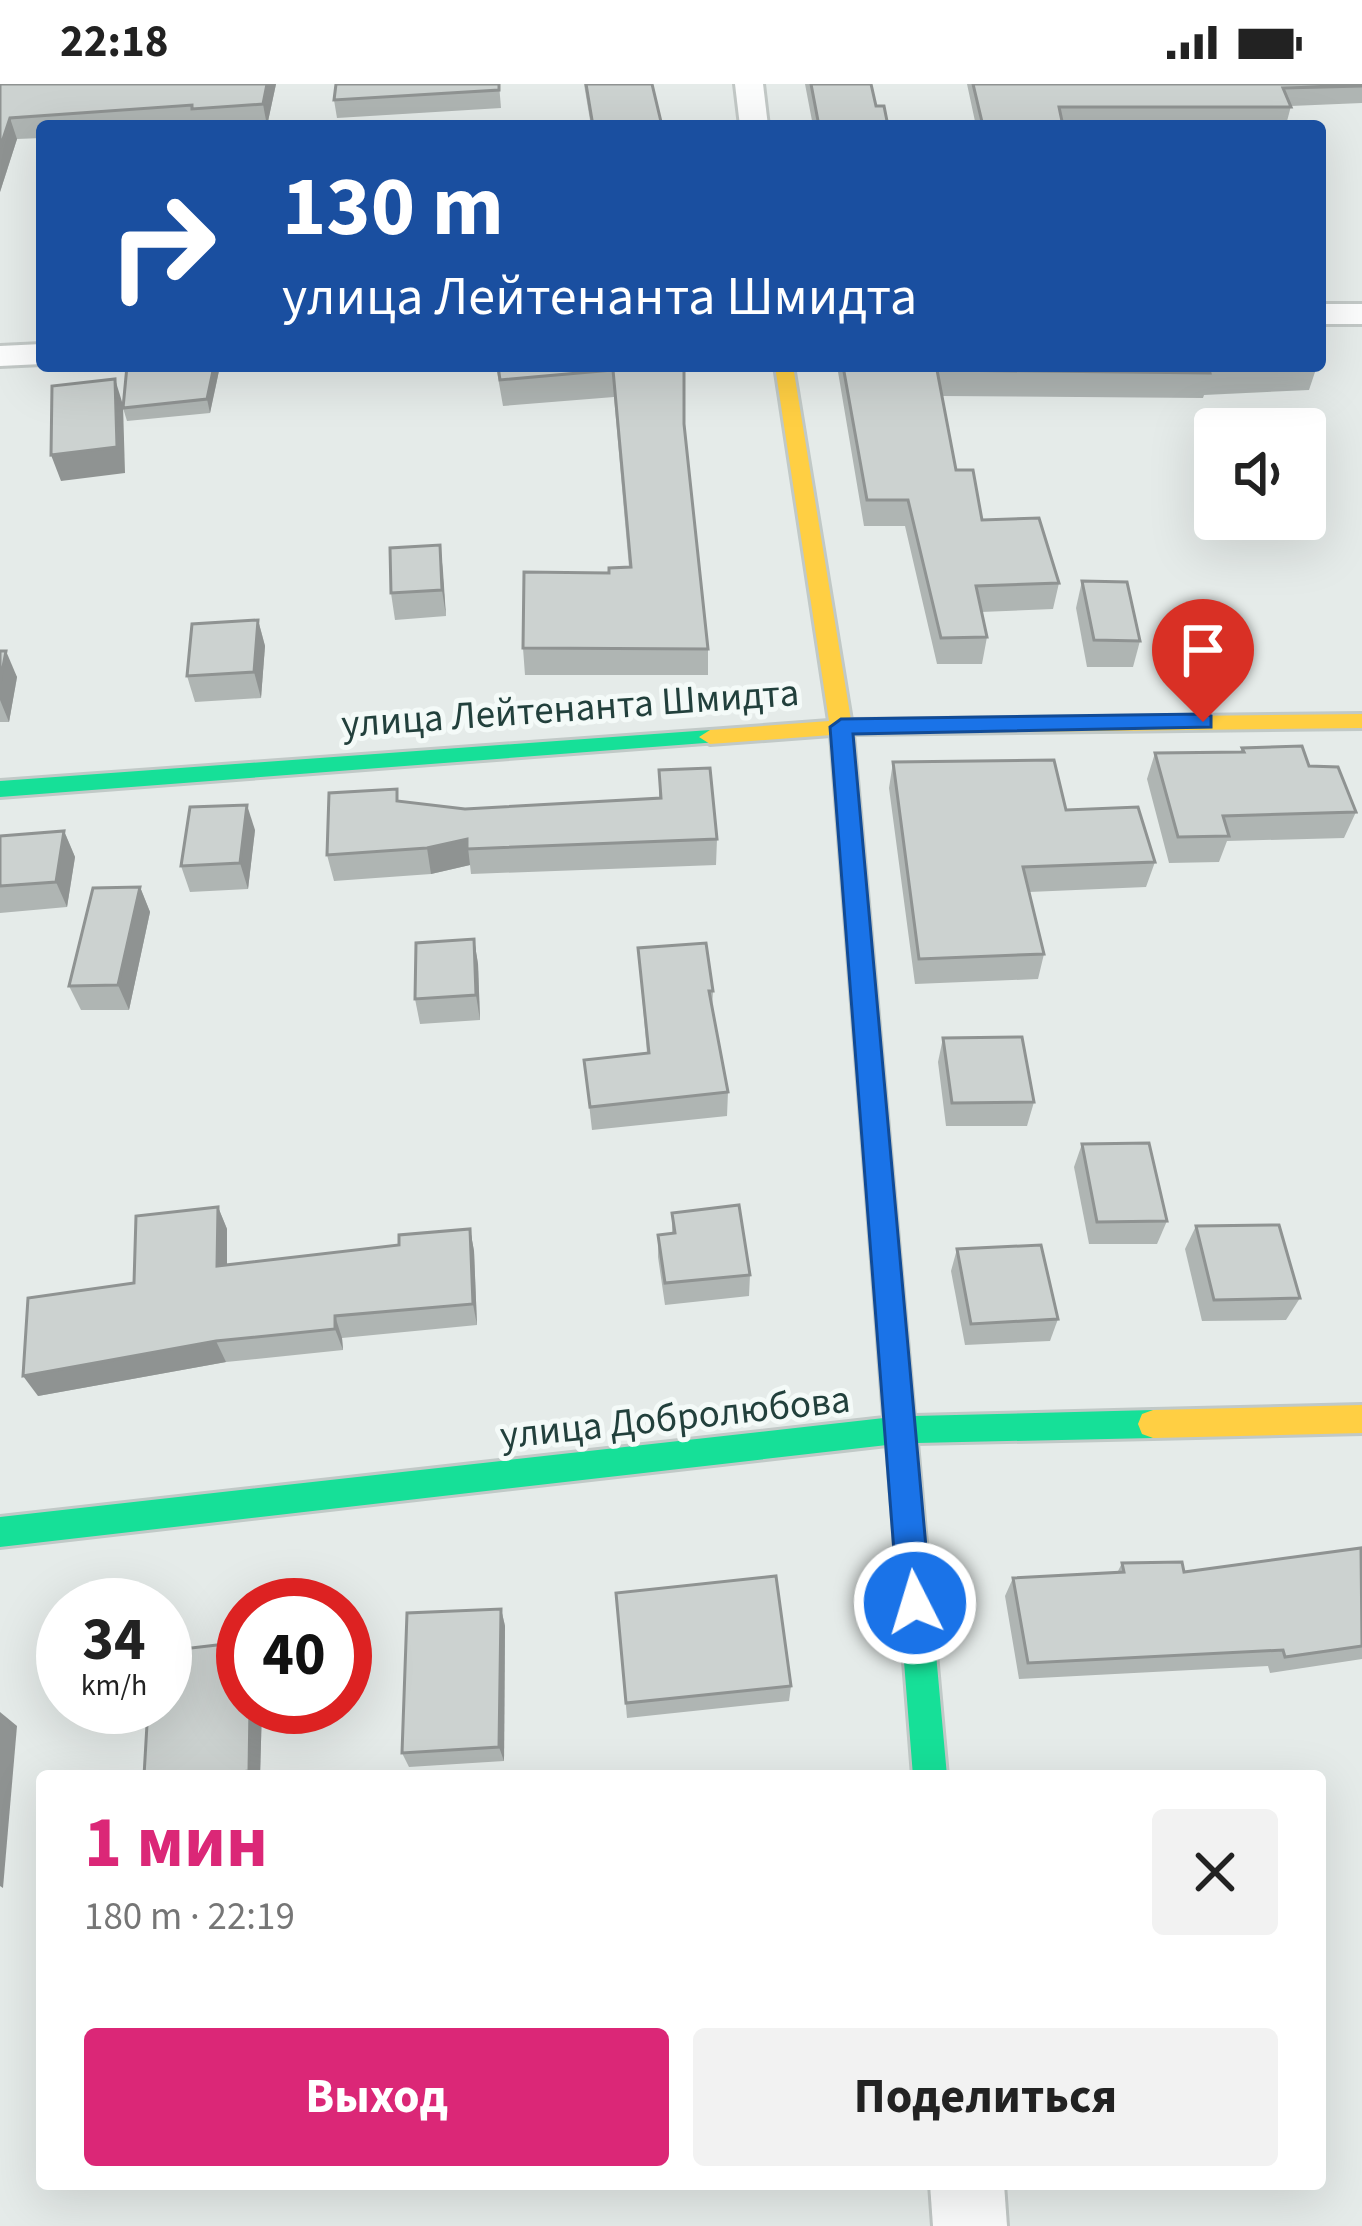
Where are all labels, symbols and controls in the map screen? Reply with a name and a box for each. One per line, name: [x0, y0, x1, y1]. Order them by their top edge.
text: 22:18: [60, 10, 169, 74]
text: 130 m: [282, 148, 504, 268]
icon: right: [84, 168, 240, 324]
text: улица Лейтенанта Шмидта: [282, 259, 917, 336]
map controls: [1194, 408, 1326, 540]
button: sound: [1194, 408, 1326, 540]
pin: [1152, 599, 1254, 722]
icon: arrive: [1170, 617, 1236, 683]
street label: улица Лейтенанта Шмидта: [339, 665, 801, 753]
street label: улица Добролюбова: [497, 1372, 853, 1464]
position arrow: [852, 1540, 978, 1666]
speed limit sign: 40: [216, 1578, 372, 1734]
text: 34: [82, 1598, 146, 1683]
text: km/h: [81, 1664, 147, 1707]
text: 1 мин: [84, 1792, 268, 1895]
button: close: [1152, 1809, 1278, 1935]
text: 180 m · 22:19: [84, 1889, 295, 1945]
button: Выход: [84, 2028, 669, 2166]
button: Поделиться: [693, 2028, 1278, 2166]

